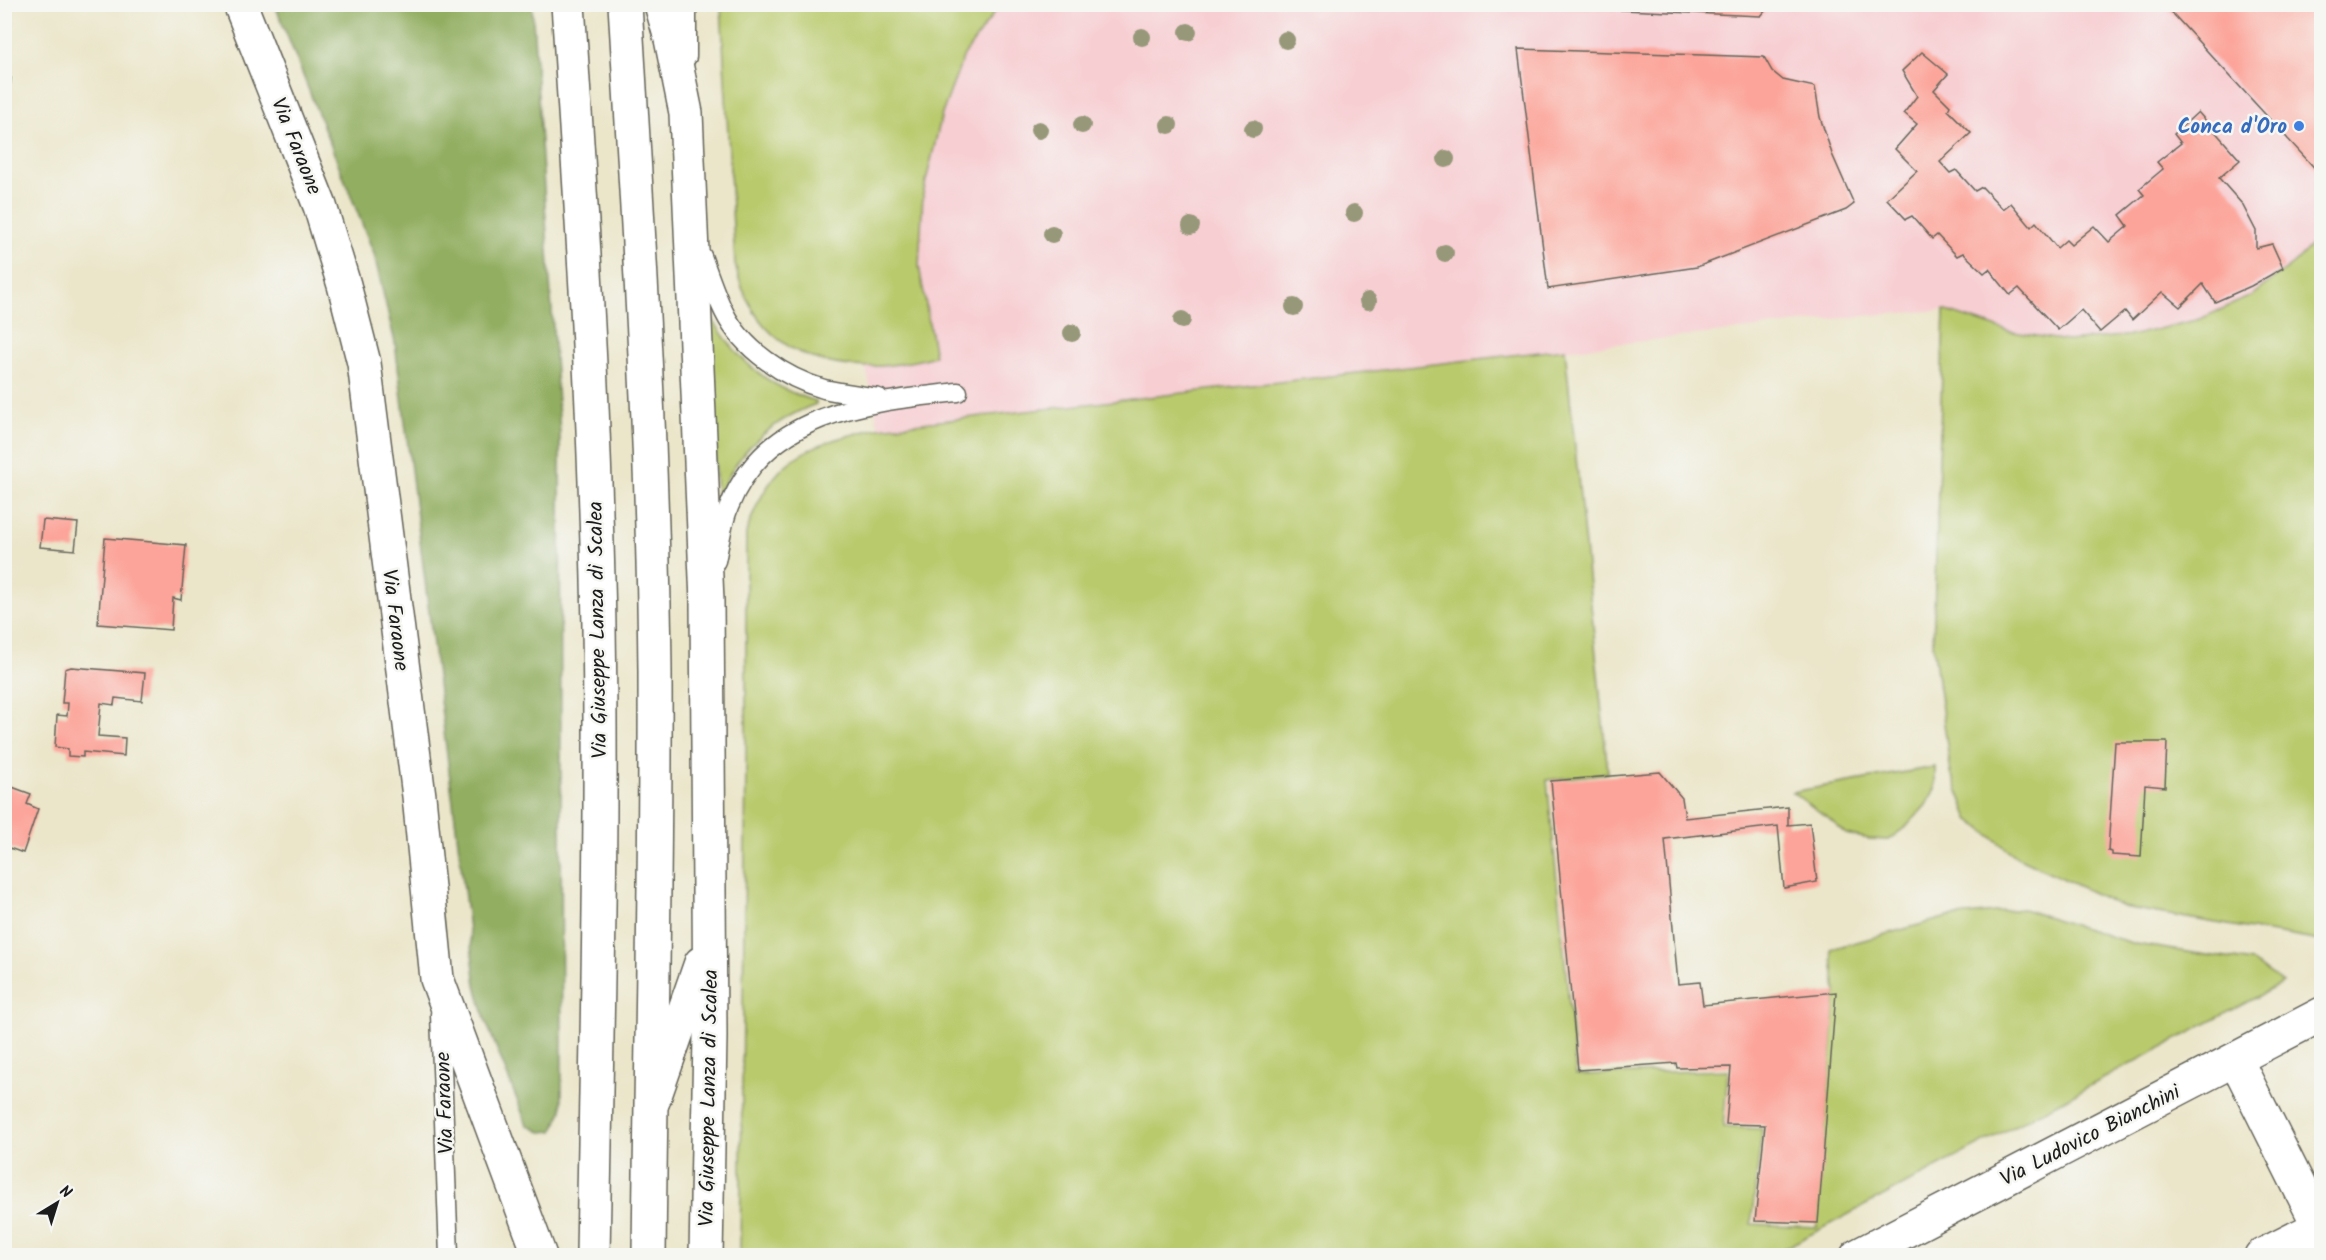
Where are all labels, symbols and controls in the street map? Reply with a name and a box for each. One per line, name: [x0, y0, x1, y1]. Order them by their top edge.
street label: Via Faraone: [261, 93, 330, 201]
place label: Conca d'Oro: [2178, 111, 2287, 144]
marker: Conca d'Oro: [2292, 119, 2306, 133]
street label: Via Giuseppe Lanza di Scalea: [580, 501, 617, 759]
street label: Via Faraone: [372, 567, 417, 673]
street label: Via Giuseppe Lanza di Scalea: [691, 969, 728, 1227]
street label: Via Faraone: [427, 1051, 464, 1155]
street label: Via Ludovico Bianchini: [1995, 1076, 2187, 1196]
north arrow: [27, 1173, 87, 1233]
text: N: [54, 1179, 77, 1205]

